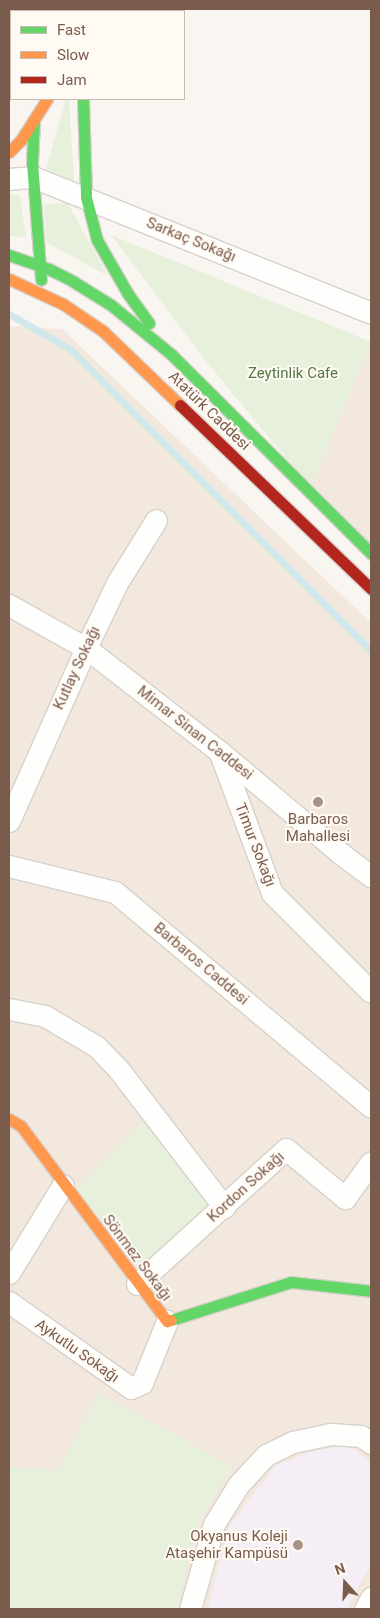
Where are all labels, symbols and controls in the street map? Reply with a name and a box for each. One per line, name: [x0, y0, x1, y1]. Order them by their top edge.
legend: [10, 10, 185, 100]
text: Fast: [57, 21, 86, 39]
text: Slow: [57, 46, 89, 64]
text: Jam: [57, 71, 87, 89]
street label: Sarkaç Sokağı: [144, 214, 238, 266]
park label: Zeytinlik Cafe: [248, 365, 338, 383]
street label: Atatürk Caddesi: [164, 368, 254, 454]
street label: Kutlay Sokağı: [50, 623, 104, 713]
street label: Mimar Sinan Caddesi: [133, 682, 257, 784]
marker: Barbaros Mahallesi: [312, 796, 324, 808]
street label: Timur Sokağı: [231, 801, 279, 889]
place label: Barbaros Mahallesi: [286, 810, 350, 845]
street label: Barbaros Caddesi: [150, 919, 252, 1009]
street label: Kordon Sokağı: [204, 1148, 288, 1226]
street label: Sönmez Sokağı: [99, 1211, 175, 1305]
street label: Aykutlu Sokağı: [32, 1315, 122, 1387]
place label: Okyanus Koleji Ataşehir Kampüsü: [165, 1527, 288, 1562]
marker: Okyanus Koleji Ataşehir Kampüsü: [292, 1539, 304, 1551]
north arrow: [320, 1558, 370, 1608]
text: N: [332, 1560, 347, 1578]

